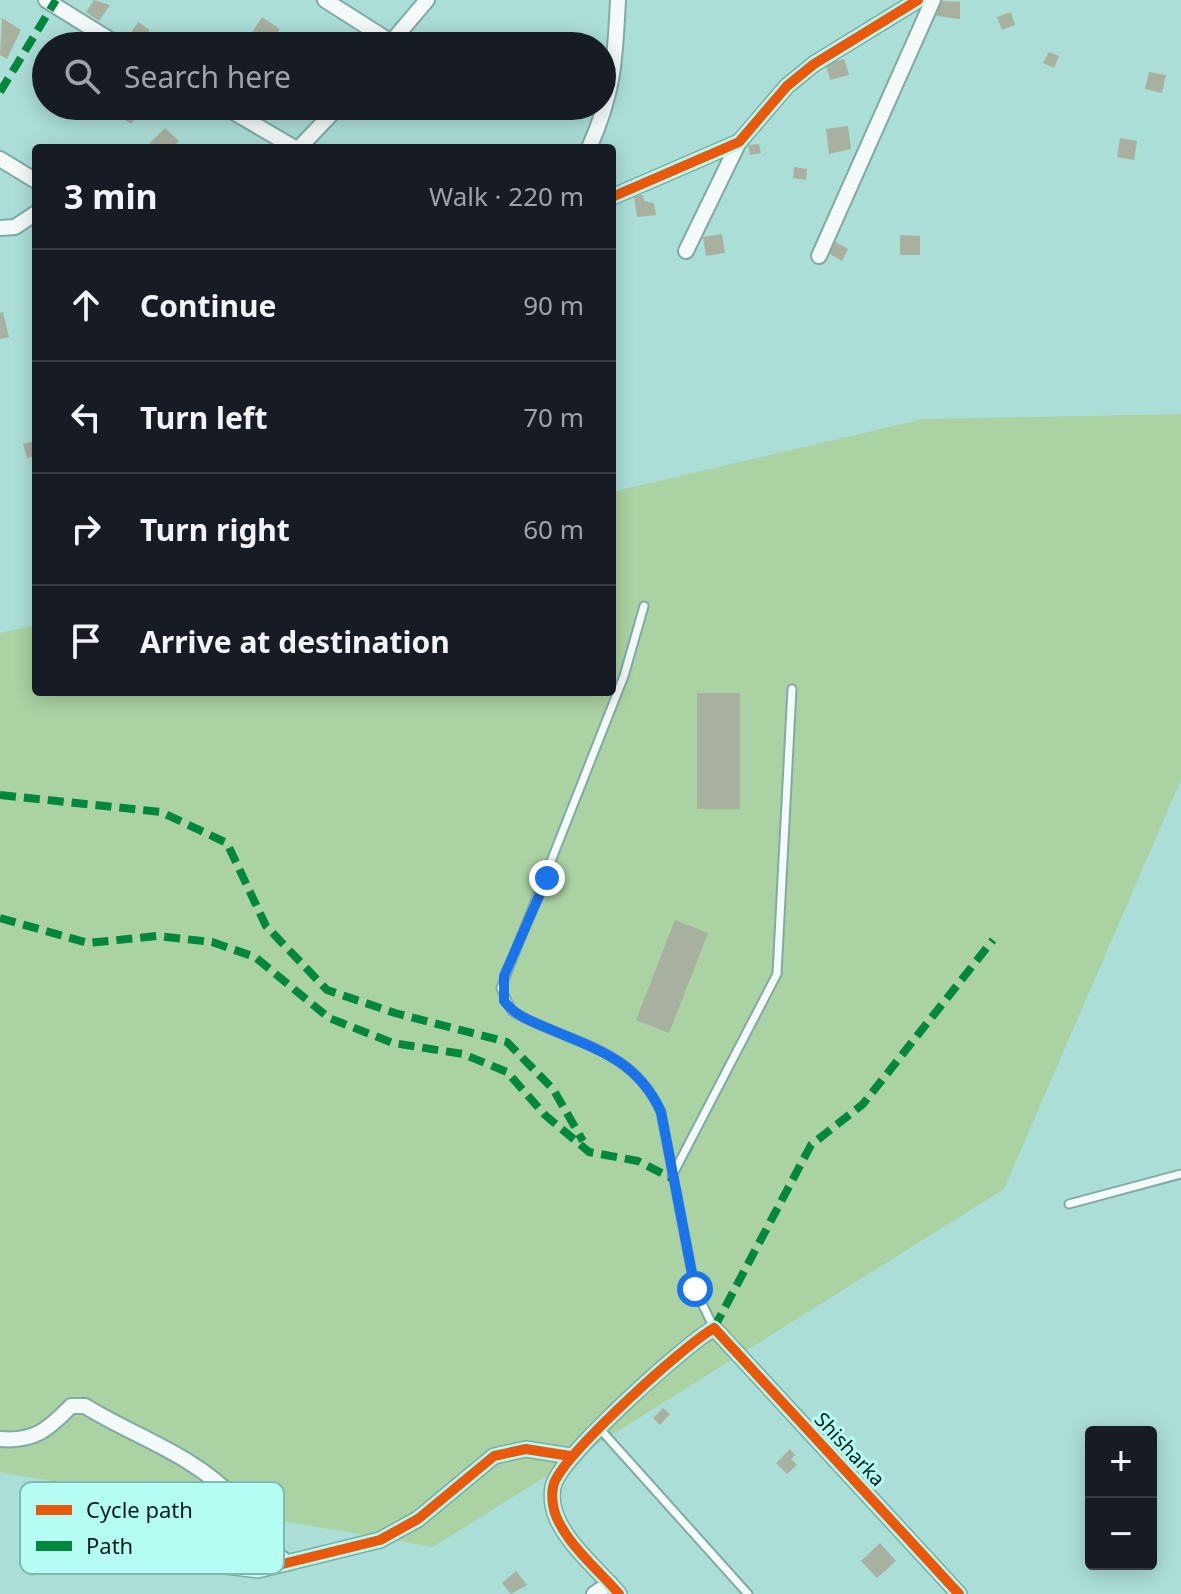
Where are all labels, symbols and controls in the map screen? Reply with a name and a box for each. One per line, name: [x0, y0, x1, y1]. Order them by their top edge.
search box: [32, 32, 616, 120]
icon: search: [60, 54, 104, 98]
text: Search here: [124, 56, 291, 97]
text: 3 min: [64, 173, 158, 219]
text: Walk · 220 m: [429, 178, 584, 214]
icon: ahead: [64, 283, 108, 327]
text: Continue: [140, 285, 276, 326]
text: 90 m: [523, 287, 584, 323]
icon: left: [64, 395, 108, 439]
text: Turn left: [140, 397, 268, 438]
text: 70 m: [523, 399, 584, 435]
icon: right: [64, 507, 108, 551]
text: Turn right: [140, 509, 290, 550]
text: 60 m: [523, 511, 584, 547]
icon: arrive: [64, 619, 108, 663]
text: Arrive at destination: [140, 621, 450, 662]
route end: [529, 860, 565, 896]
route start: [677, 1271, 713, 1307]
street label: Shisharka: [809, 1406, 891, 1492]
map controls: [1085, 1426, 1157, 1570]
button: +: [1085, 1426, 1157, 1498]
legend: [20, 1482, 284, 1574]
text: Cycle path: [86, 1494, 193, 1524]
button: −: [1085, 1498, 1157, 1570]
text: Path: [86, 1530, 133, 1560]

